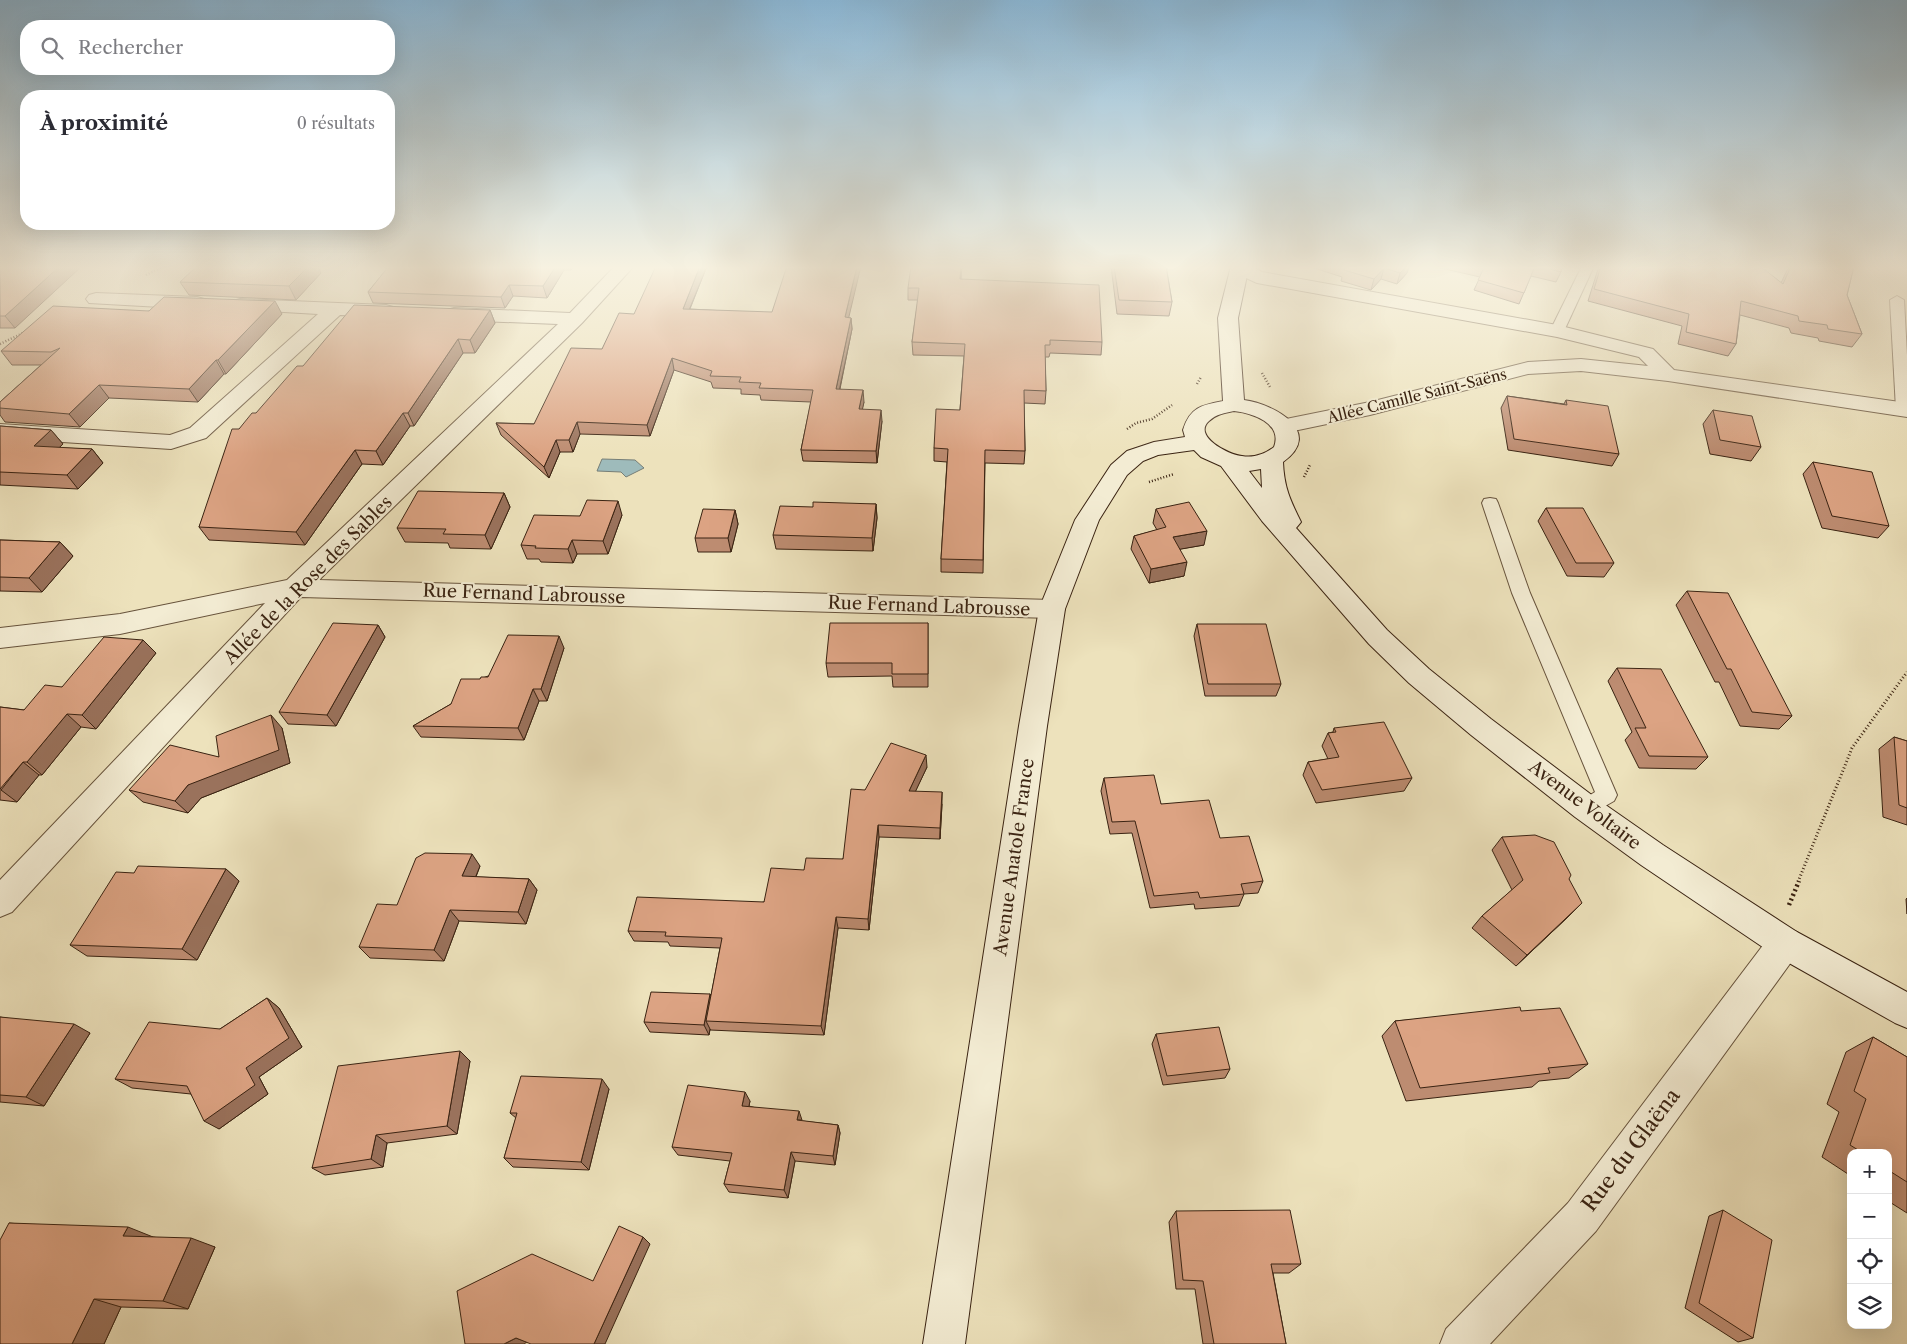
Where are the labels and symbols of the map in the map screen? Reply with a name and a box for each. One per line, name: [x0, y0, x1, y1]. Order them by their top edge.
street label: Allée Camille Saint-Saëns: [1324, 364, 1509, 427]
street label: Allée de la Rose des Sables: [219, 491, 397, 669]
street label: Rue Fernand Labrousse: [422, 579, 626, 609]
street label: Rue Fernand Labrousse: [827, 591, 1031, 621]
street label: Avenue Voltaire: [1524, 755, 1645, 854]
street label: Avenue Anatole France: [989, 757, 1039, 958]
street label: Rue du Glaëna: [1576, 1083, 1685, 1216]

